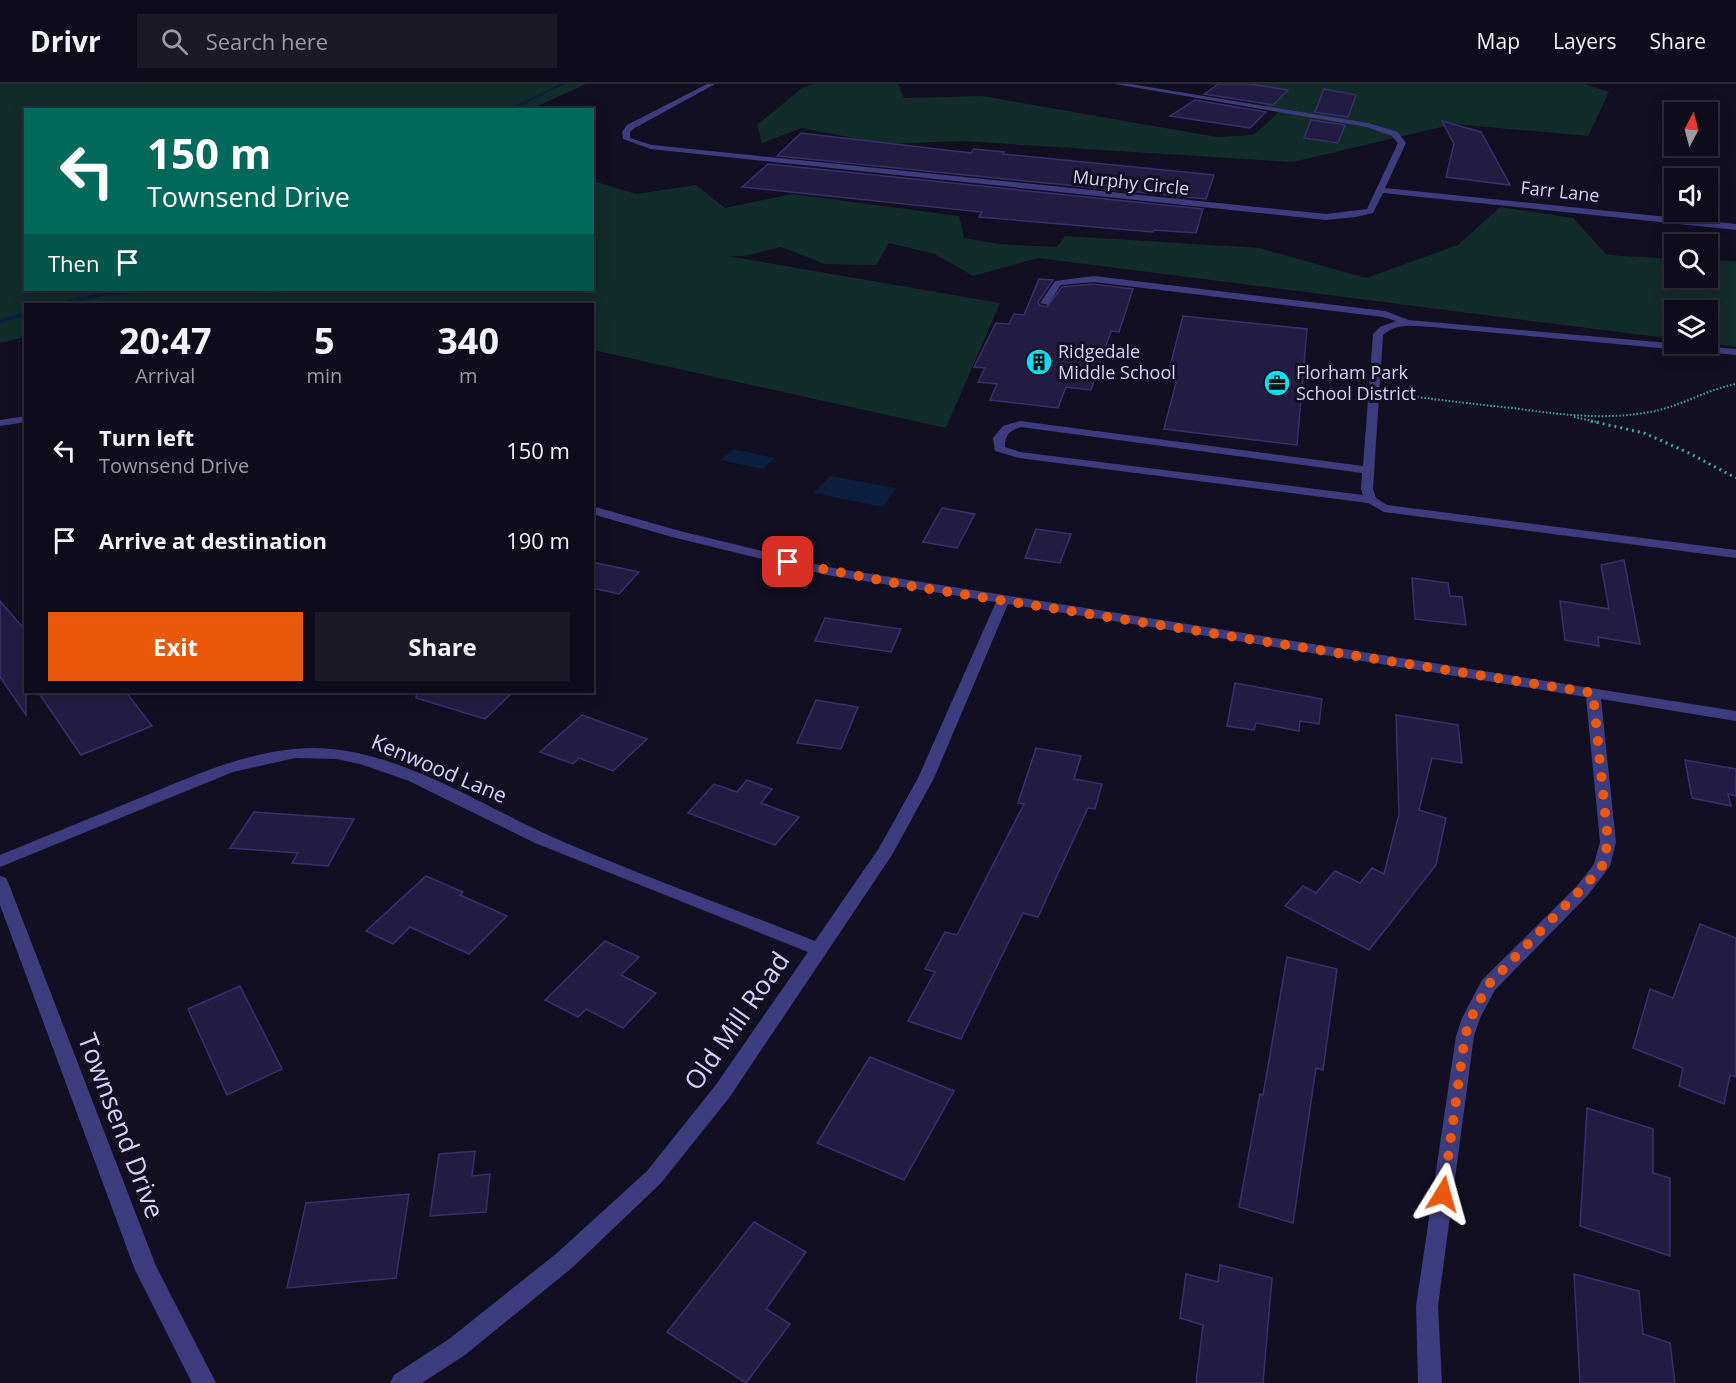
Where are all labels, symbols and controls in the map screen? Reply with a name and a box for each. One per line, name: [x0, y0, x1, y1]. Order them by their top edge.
search box: [137, 14, 557, 68]
text: Drivr: [30, 22, 101, 60]
icon: search: [158, 25, 191, 58]
text: Search here: [206, 26, 328, 56]
text: Map: [1477, 27, 1520, 55]
text: Layers: [1553, 27, 1617, 55]
text: Share: [1650, 27, 1706, 55]
north arrow: [1664, 102, 1718, 156]
map controls: [1664, 102, 1718, 354]
text: 150 m: [147, 124, 271, 181]
icon: left: [48, 132, 126, 210]
street label: Murphy Circle: [1072, 164, 1190, 200]
button: sound: [1664, 168, 1718, 222]
street label: Farr Lane: [1519, 175, 1601, 207]
text: Townsend Drive: [147, 178, 350, 215]
button: search: [1664, 234, 1718, 288]
icon: arrive: [111, 246, 144, 279]
text: Then: [48, 248, 99, 278]
button: layers: [1664, 300, 1718, 354]
text: 20:47: [119, 316, 212, 365]
text: 5: [314, 316, 335, 365]
text: 340: [437, 316, 499, 365]
place label: Ridgedale Middle School: [1058, 339, 1176, 384]
building icon: Ridgedale Middle School: [1024, 347, 1054, 377]
place label: Florham Park School District: [1296, 360, 1416, 405]
text: Arrival: [135, 362, 195, 389]
text: min: [306, 362, 342, 389]
text: m: [459, 362, 477, 389]
office icon: Florham Park School District: [1262, 368, 1292, 398]
text: Turn left: [99, 422, 194, 452]
icon: left: [48, 434, 81, 467]
text: 150 m: [506, 435, 570, 465]
text: Townsend Drive: [99, 452, 249, 479]
icon: arrive: [48, 524, 81, 557]
text: Arrive at destination: [99, 525, 327, 555]
text: 190 m: [506, 525, 570, 555]
pin: [762, 536, 813, 587]
icon: arrive: [771, 545, 804, 578]
button: Exit: [48, 612, 303, 681]
button: Share: [315, 612, 570, 681]
street label: Kenwood Lane: [367, 727, 511, 809]
street label: Old Mill Road: [675, 944, 797, 1097]
street label: Townsend Drive: [70, 1028, 174, 1223]
position arrow: [1411, 1162, 1475, 1226]

